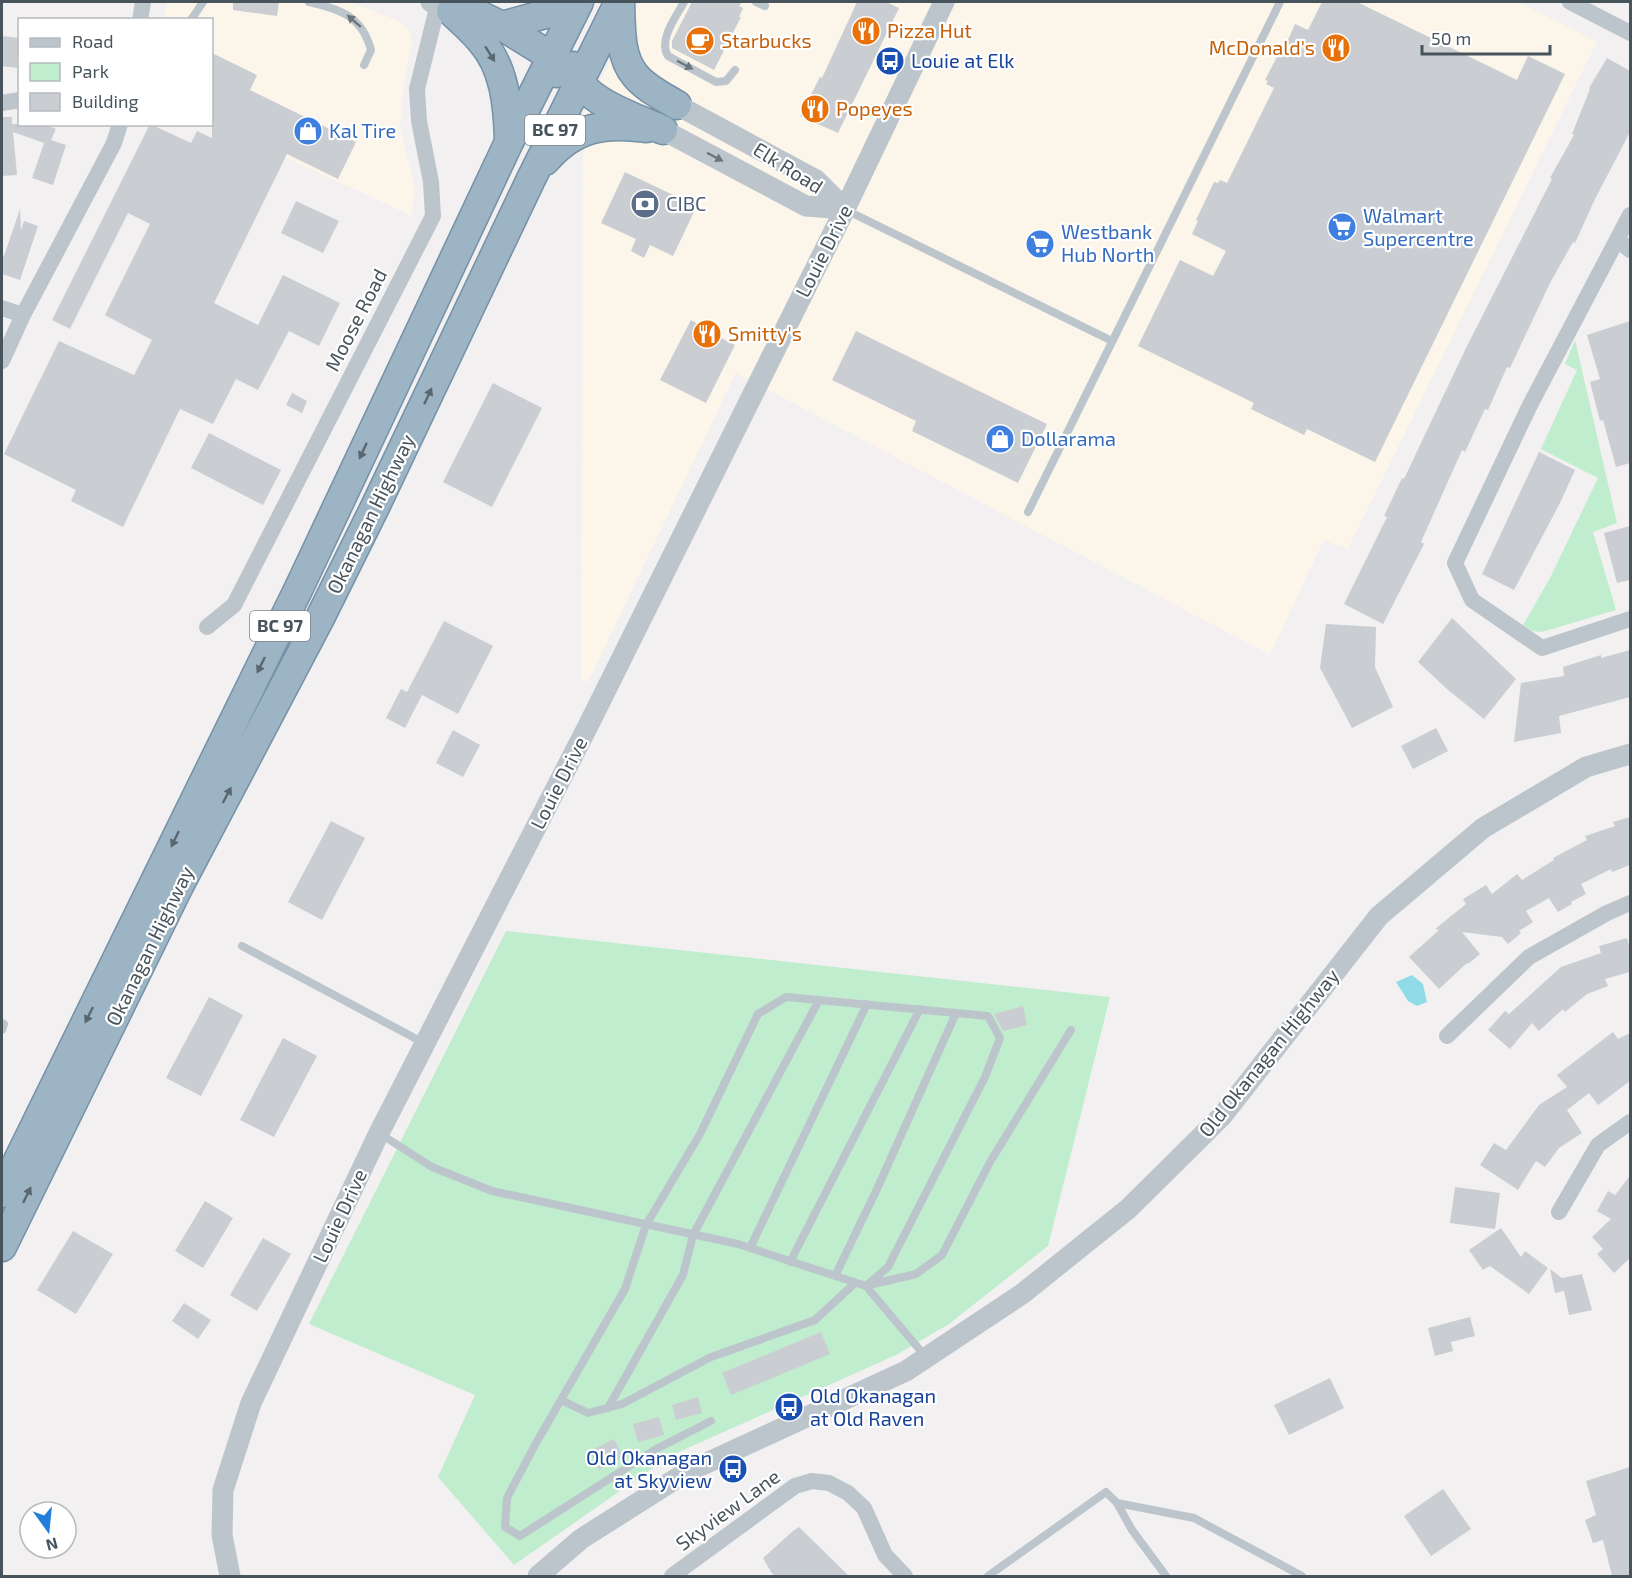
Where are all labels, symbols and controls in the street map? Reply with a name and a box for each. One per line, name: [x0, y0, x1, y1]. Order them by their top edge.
one-way arrow: [347, 14, 362, 28]
restaurant icon: Pizza Hut: [850, 15, 882, 47]
legend: [18, 18, 213, 126]
place label: Pizza Hut: [887, 18, 972, 42]
scale bar: [1422, 18, 1550, 56]
cafe icon: Starbucks: [684, 25, 716, 57]
text: 50 m: [1431, 27, 1471, 49]
place label: Starbucks: [721, 28, 812, 52]
text: Road: [72, 30, 113, 52]
restaurant icon: McDonald's: [1320, 32, 1352, 64]
place label: McDonald's: [1209, 35, 1315, 59]
bus stop icon: Louie at Elk: [874, 45, 906, 77]
one-way arrow: [484, 46, 495, 62]
place label: Louie at Elk: [911, 48, 1015, 72]
text: Park: [72, 60, 109, 82]
one-way arrow: [677, 60, 694, 70]
text: Building: [72, 90, 139, 112]
restaurant icon: Popeyes: [799, 93, 831, 125]
place label: Popeyes: [836, 96, 913, 120]
shop icon: Kal Tire: [292, 115, 324, 147]
road number: BC 97: [525, 115, 585, 145]
place label: Kal Tire: [329, 118, 396, 142]
street label: Elk Road: [749, 136, 828, 198]
one-way arrow: [706, 152, 723, 162]
bank icon: CIBC: [629, 188, 661, 220]
place label: CIBC: [666, 191, 706, 215]
street label: Louie Drive: [790, 200, 857, 301]
place label: Walmart Supercentre: [1363, 203, 1474, 250]
supermarket icon: Walmart Supercentre: [1326, 211, 1358, 243]
place label: Westbank Hub North: [1061, 219, 1154, 266]
supermarket icon: Westbank Hub North: [1024, 228, 1056, 260]
street label: Moose Road: [319, 264, 391, 375]
restaurant icon: Smitty's: [691, 318, 723, 350]
place label: Smitty's: [728, 321, 802, 345]
one-way arrow: [424, 387, 433, 404]
shop icon: Dollarama: [984, 423, 1016, 455]
place label: Dollarama: [1021, 426, 1116, 450]
street label: Okanagan Highway: [321, 430, 419, 597]
one-way arrow: [359, 442, 368, 459]
road number: BC 97: [250, 611, 310, 641]
one-way arrow: [256, 656, 265, 673]
street label: Louie Drive: [525, 732, 592, 833]
one-way arrow: [222, 786, 232, 803]
one-way arrow: [170, 831, 179, 848]
street label: Okanagan Highway: [100, 862, 198, 1029]
street label: Old Okanagan Highway: [1193, 963, 1344, 1141]
one-way arrow: [84, 1006, 93, 1023]
street label: Louie Drive: [307, 1165, 371, 1266]
one-way arrow: [23, 1186, 32, 1203]
place label: Old Okanagan at Old Raven: [810, 1383, 936, 1430]
bus stop icon: Old Okanagan at Old Raven: [773, 1391, 805, 1423]
place label: Old Okanagan at Skyview: [586, 1445, 712, 1492]
bus stop icon: Old Okanagan at Skyview: [717, 1453, 749, 1485]
street label: Skyview Lane: [671, 1463, 784, 1555]
north arrow: [18, 1500, 78, 1560]
text: N: [44, 1534, 60, 1556]

